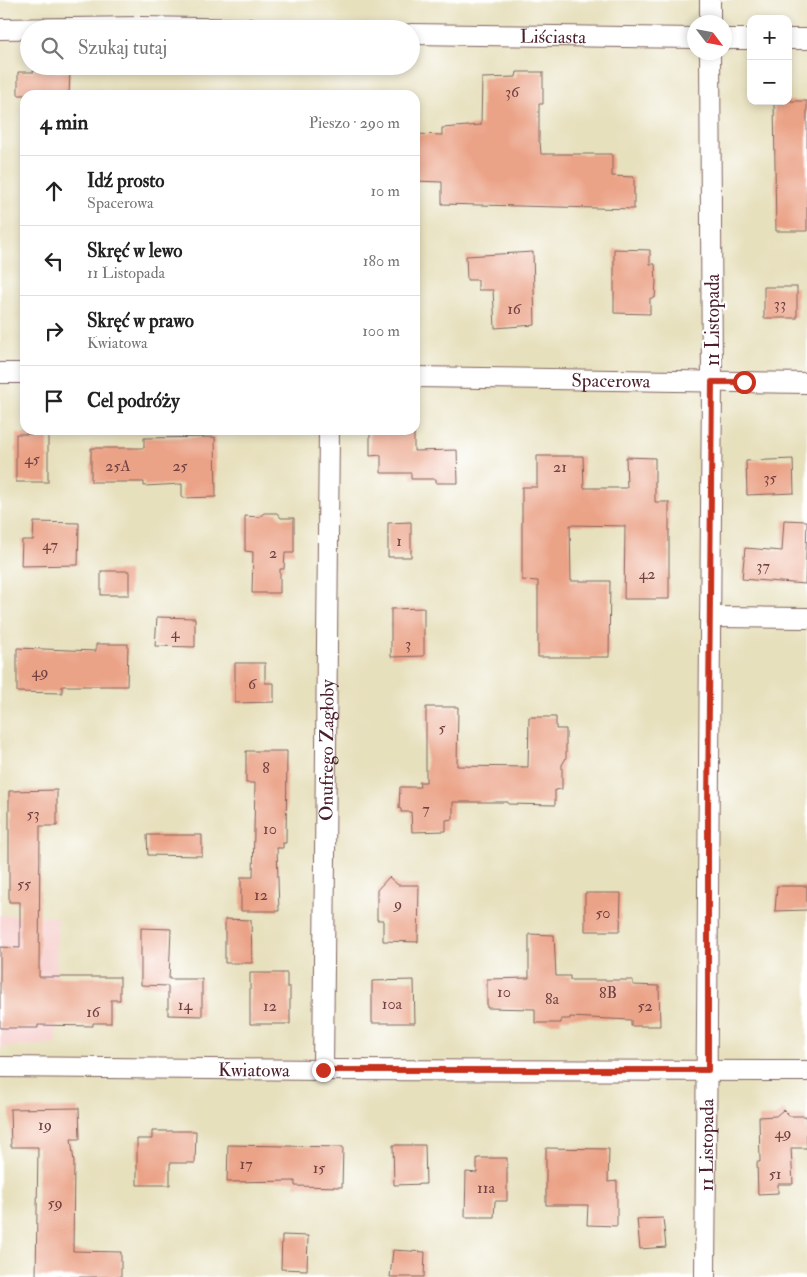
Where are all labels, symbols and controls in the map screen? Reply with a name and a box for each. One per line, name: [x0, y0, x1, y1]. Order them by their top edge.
north arrow: [687, 15, 732, 60]
map controls: [747, 15, 792, 105]
button: +: [747, 15, 792, 60]
search box: [20, 20, 420, 75]
street label: Liściasta: [520, 25, 587, 49]
icon: search: [38, 34, 66, 62]
text: Szukaj tutaj: [78, 36, 167, 60]
button: −: [747, 60, 792, 105]
house number: 36: [505, 82, 520, 102]
text: 4 min: [40, 109, 88, 136]
text: Pieszo · 290 m: [309, 113, 400, 133]
text: Idź prosto: [87, 169, 164, 193]
icon: ahead: [40, 177, 68, 205]
text: 10 m: [370, 181, 400, 201]
text: Spacerowa: [87, 193, 154, 213]
text: Skręć w lewo: [87, 239, 182, 263]
icon: left: [40, 247, 68, 275]
text: 180 m: [363, 251, 400, 271]
text: 11 Listopada: [87, 263, 165, 283]
street label: 11 Listopada: [701, 273, 726, 366]
house number: 33: [774, 294, 786, 314]
house number: 16: [507, 299, 522, 319]
text: Skręć w prawo: [87, 309, 194, 333]
icon: right: [40, 317, 68, 345]
text: 100 m: [362, 321, 400, 341]
text: Kwiatowa: [87, 333, 148, 353]
street label: Spacerowa: [571, 368, 651, 394]
route start: [733, 371, 756, 394]
icon: arrive: [40, 387, 68, 415]
text: Cel podróży: [87, 389, 180, 413]
house number: 45: [24, 449, 40, 469]
house number: 25A: [105, 456, 131, 476]
house number: 25: [172, 456, 188, 476]
house number: 21: [553, 457, 567, 477]
house number: 35: [763, 468, 777, 488]
house number: 1: [396, 531, 402, 551]
house number: 47: [42, 535, 58, 555]
house number: 2: [269, 543, 277, 563]
house number: 37: [756, 556, 770, 576]
house number: 42: [639, 564, 655, 584]
house number: 4: [171, 623, 181, 643]
house number: 3: [405, 634, 411, 654]
house number: 49: [32, 662, 48, 682]
house number: 6: [248, 674, 257, 694]
street label: Onufrego Zagłoby: [314, 678, 340, 821]
house number: 5: [438, 718, 446, 738]
house number: 8: [262, 758, 270, 778]
house number: 7: [422, 799, 430, 819]
house number: 53: [26, 804, 40, 824]
house number: 10: [263, 819, 277, 839]
house number: 55: [17, 874, 31, 894]
house number: 12: [254, 885, 268, 905]
house number: 9: [393, 894, 402, 914]
house number: 50: [595, 903, 611, 923]
house number: 10: [497, 982, 511, 1002]
house number: 8B: [599, 983, 617, 1003]
house number: 8a: [545, 989, 559, 1009]
house number: 10a: [382, 994, 403, 1014]
house number: 14: [178, 995, 194, 1015]
house number: 12: [263, 996, 277, 1016]
house number: 52: [637, 996, 653, 1016]
house number: 16: [86, 1002, 101, 1022]
street label: Kwiatowa: [218, 1058, 290, 1083]
route end: [312, 1059, 335, 1082]
street label: 11 Listopada: [695, 1098, 720, 1192]
house number: 19: [38, 1115, 52, 1135]
house number: 49: [775, 1123, 791, 1143]
house number: 17: [239, 1154, 253, 1174]
house number: 15: [313, 1158, 325, 1178]
house number: 51: [769, 1164, 781, 1184]
house number: 11a: [477, 1178, 495, 1198]
house number: 59: [47, 1193, 63, 1213]

